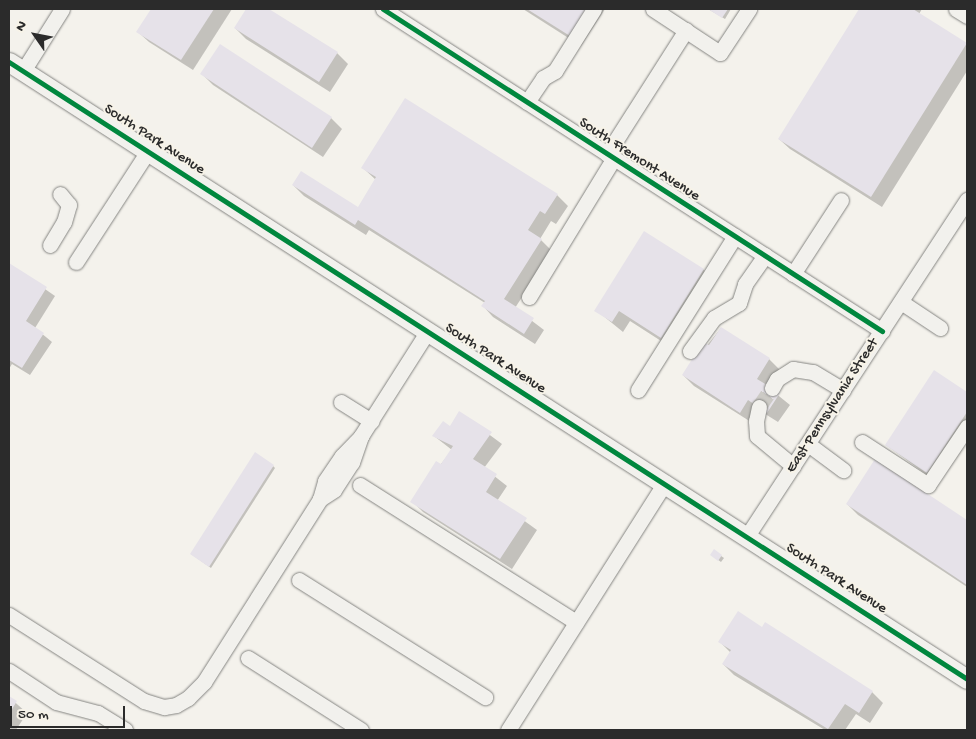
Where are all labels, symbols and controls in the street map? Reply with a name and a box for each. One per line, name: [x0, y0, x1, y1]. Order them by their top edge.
north arrow: [10, 10, 60, 60]
text: N: [12, 18, 32, 35]
street label: South Park Avenue: [100, 101, 208, 179]
street label: South Fremont Avenue: [575, 114, 703, 206]
street label: South Park Avenue: [441, 320, 549, 398]
street label: East Pennsylvania Street: [783, 335, 883, 477]
street label: South Park Avenue: [782, 540, 890, 618]
scale bar: [12, 696, 128, 728]
text: 50 m: [18, 706, 49, 724]

